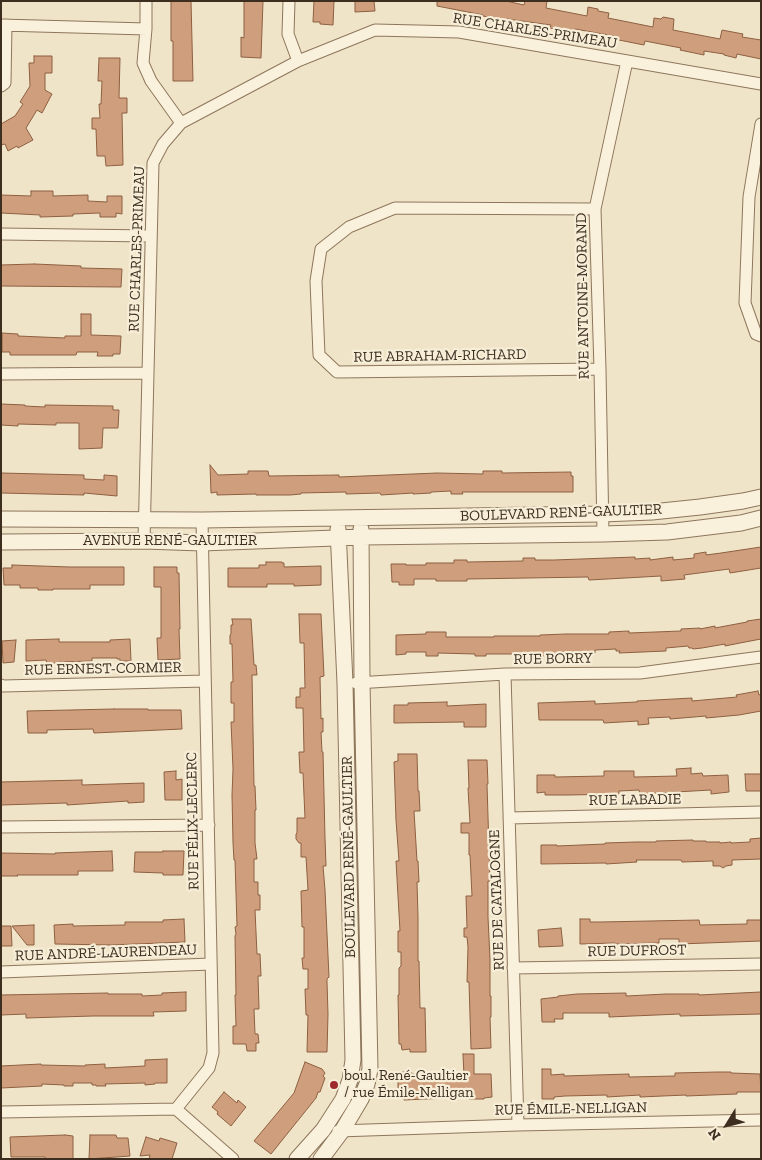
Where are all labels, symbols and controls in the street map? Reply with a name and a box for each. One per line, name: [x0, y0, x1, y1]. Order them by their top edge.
street label: RUE CHARLES-PRIMEAU: [451, 9, 619, 53]
street label: RUE CHARLES-PRIMEAU: [125, 166, 149, 332]
street label: RUE ANTOINE-MORAND: [573, 213, 593, 379]
street label: RUE ABRAHAM-RICHARD: [353, 345, 527, 367]
street label: BOULEVARD RENÉ-GAULTIER: [460, 500, 662, 526]
street label: AVENUE RENÉ-GAULTIER: [83, 532, 257, 550]
street label: RUE BORRY: [513, 649, 593, 669]
street label: RUE ERNEST-CORMIER: [24, 659, 182, 679]
street label: RUE FÉLIX-LECLERC: [183, 752, 203, 890]
street label: BOULEVARD RENÉ-GAULTIER: [338, 756, 360, 958]
street label: RUE LABADIE: [589, 790, 681, 810]
street label: RUE DE CATALOGNE: [486, 829, 508, 971]
street label: RUE ANDRÉ-LAURENDEAU: [15, 941, 197, 965]
street label: RUE DUFROST: [587, 941, 687, 961]
place label: boul. René-Gaultier / rue Émile-Nelligan: [344, 1067, 474, 1102]
marker: boul. René-Gaultier / rue Émile-Nelligan: [328, 1079, 340, 1091]
street label: RUE ÉMILE-NELLIGAN: [495, 1099, 647, 1119]
north arrow: [702, 1100, 752, 1150]
text: N: [704, 1125, 724, 1143]

